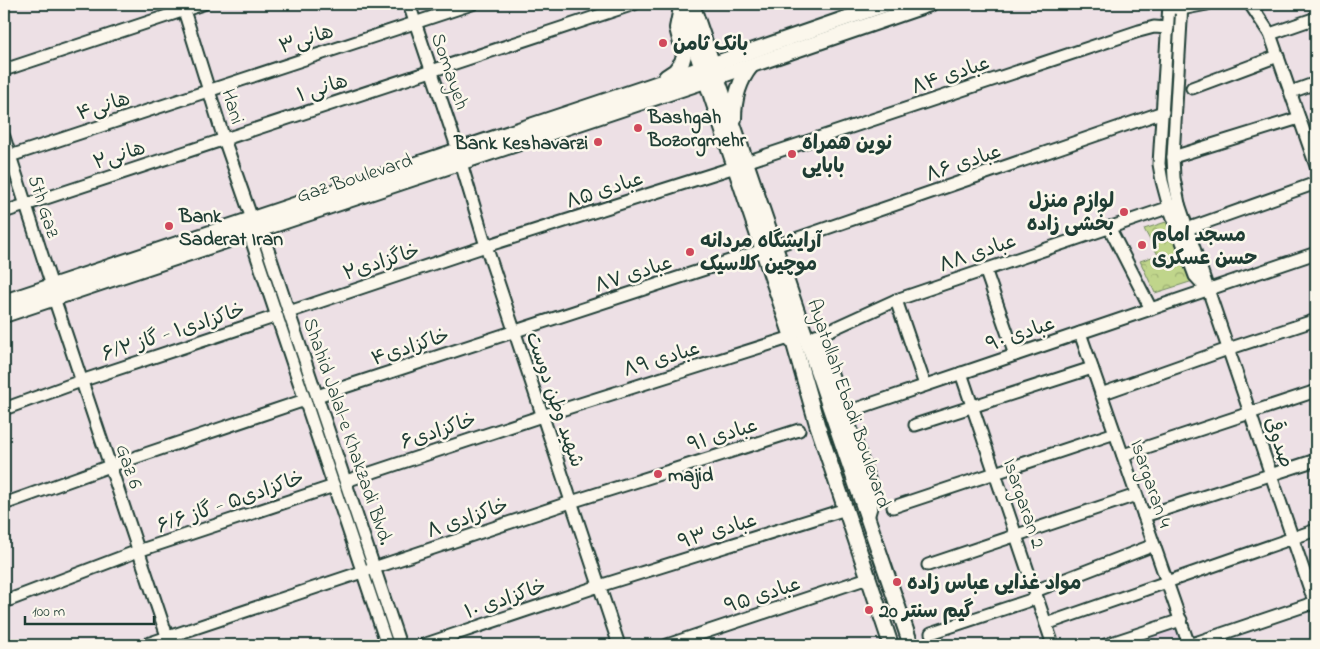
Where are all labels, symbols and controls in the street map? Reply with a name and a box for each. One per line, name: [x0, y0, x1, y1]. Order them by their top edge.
street label: هانی۳: [276, 18, 338, 63]
street label: Somayeh: [422, 30, 475, 114]
place label: بانک ثامن: [673, 31, 748, 60]
marker: بانک ثامن: [657, 37, 669, 49]
street label: عبادی ۸۴: [908, 49, 994, 103]
street label: هانی ۱: [294, 68, 352, 111]
street label: هانی۴: [73, 85, 134, 130]
street label: Hani: [212, 85, 251, 128]
place label: Bashgah Bozorgmehr: [647, 104, 747, 157]
marker: Bashgah Bozorgmehr: [632, 122, 644, 134]
place label: Bank Keshavarzi: [453, 130, 588, 159]
place label: نوین همراه بابایی: [802, 130, 892, 182]
street label: هانی۲: [90, 134, 150, 178]
marker: Bank Keshavarzi: [592, 136, 604, 148]
street label: عبادی ۸۶: [922, 138, 1006, 191]
street label: Gaz Boulevard: [293, 147, 416, 212]
marker: نوین همراه بابایی: [786, 148, 798, 160]
street label: عبادی ۸۵: [562, 165, 647, 218]
street label: 5th Gaz: [19, 172, 67, 242]
place label: لوازم منزل بخشی زاده: [1027, 188, 1114, 240]
place label: Bank Saderat Iran: [178, 203, 283, 255]
marker: لوازم منزل بخشی زاده: [1118, 206, 1130, 218]
marker: Bank Saderat Iran: [163, 220, 175, 232]
place label: مسجد امام حسن عسکری: [1152, 222, 1257, 274]
place label: آرایشگاه مردانه موچین کلاسیک: [700, 228, 823, 280]
street label: عبادی ۸۸: [935, 228, 1020, 281]
street label: خاگزادی۲: [340, 237, 424, 289]
marker: مسجد امام حسن عسکری: [1136, 239, 1148, 251]
marker: آرایشگاه مردانه موچین کلاسیک: [684, 246, 696, 258]
street label: عبادی ۸۷: [591, 249, 676, 302]
street label: Ayatollah Ebadi Boulevard: [798, 295, 897, 512]
street label: خاکزادی۱ - گاز ۶/۲: [98, 297, 249, 370]
street label: عبادی ۹۰: [982, 310, 1059, 361]
street label: Shahid Jalal-e Khakzadi Blvd.: [294, 314, 399, 549]
street label: خاکزادی۴: [368, 322, 454, 375]
street label: شهید وطن دوست: [517, 328, 590, 472]
street label: عبادی ۸۹: [620, 335, 704, 386]
street label: خاکزادی۶: [397, 407, 480, 458]
street label: عبادی ۹۱: [684, 412, 761, 461]
street label: صدوقی: [1255, 413, 1301, 472]
street label: Isargaran 4: [1120, 436, 1178, 532]
street label: Gaz 6: [107, 441, 149, 493]
street label: Isargaran 2: [993, 455, 1052, 553]
place label: majid: [668, 462, 714, 491]
street label: خاکزادی۵ - گاز ۶/۶: [153, 465, 308, 542]
marker: majid: [652, 468, 664, 480]
street label: خاکزادی ۸: [423, 492, 513, 547]
street label: عبادی ۹۳: [675, 507, 761, 558]
street label: عبادی ۹۵: [721, 570, 805, 622]
place label: مواد غذایی عباس زاده: [907, 570, 1081, 599]
street label: خاکزادی ۱۰: [461, 573, 551, 628]
marker: مواد غذایی عباس زاده: [891, 576, 903, 588]
scale bar: [25, 594, 154, 626]
place label: گیم سنتر 20: [878, 598, 973, 627]
text: 100 m: [32, 601, 65, 623]
marker: گیم سنتر 20: [863, 604, 875, 616]

